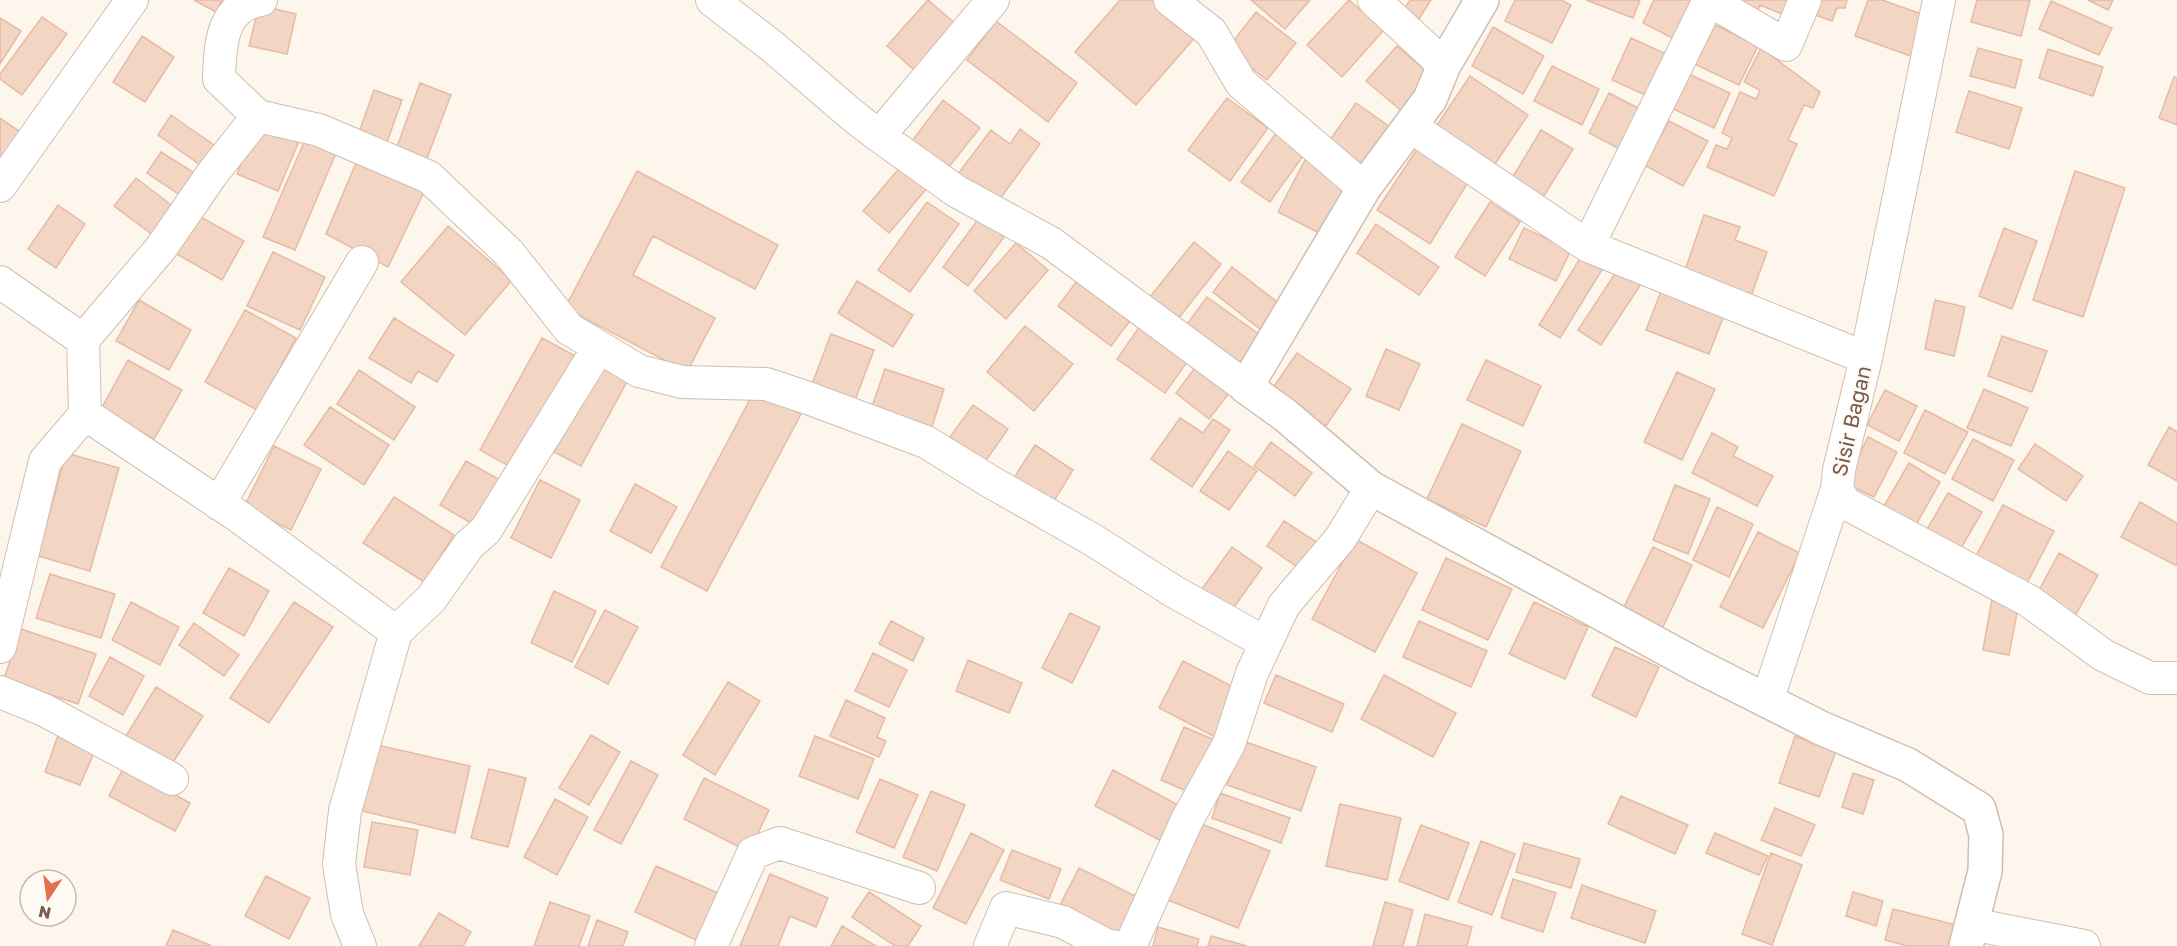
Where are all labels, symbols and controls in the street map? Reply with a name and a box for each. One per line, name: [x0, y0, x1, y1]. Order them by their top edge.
street label: Sisir Bagan: [1826, 363, 1876, 479]
north arrow: [18, 868, 78, 928]
text: N: [36, 902, 53, 924]

